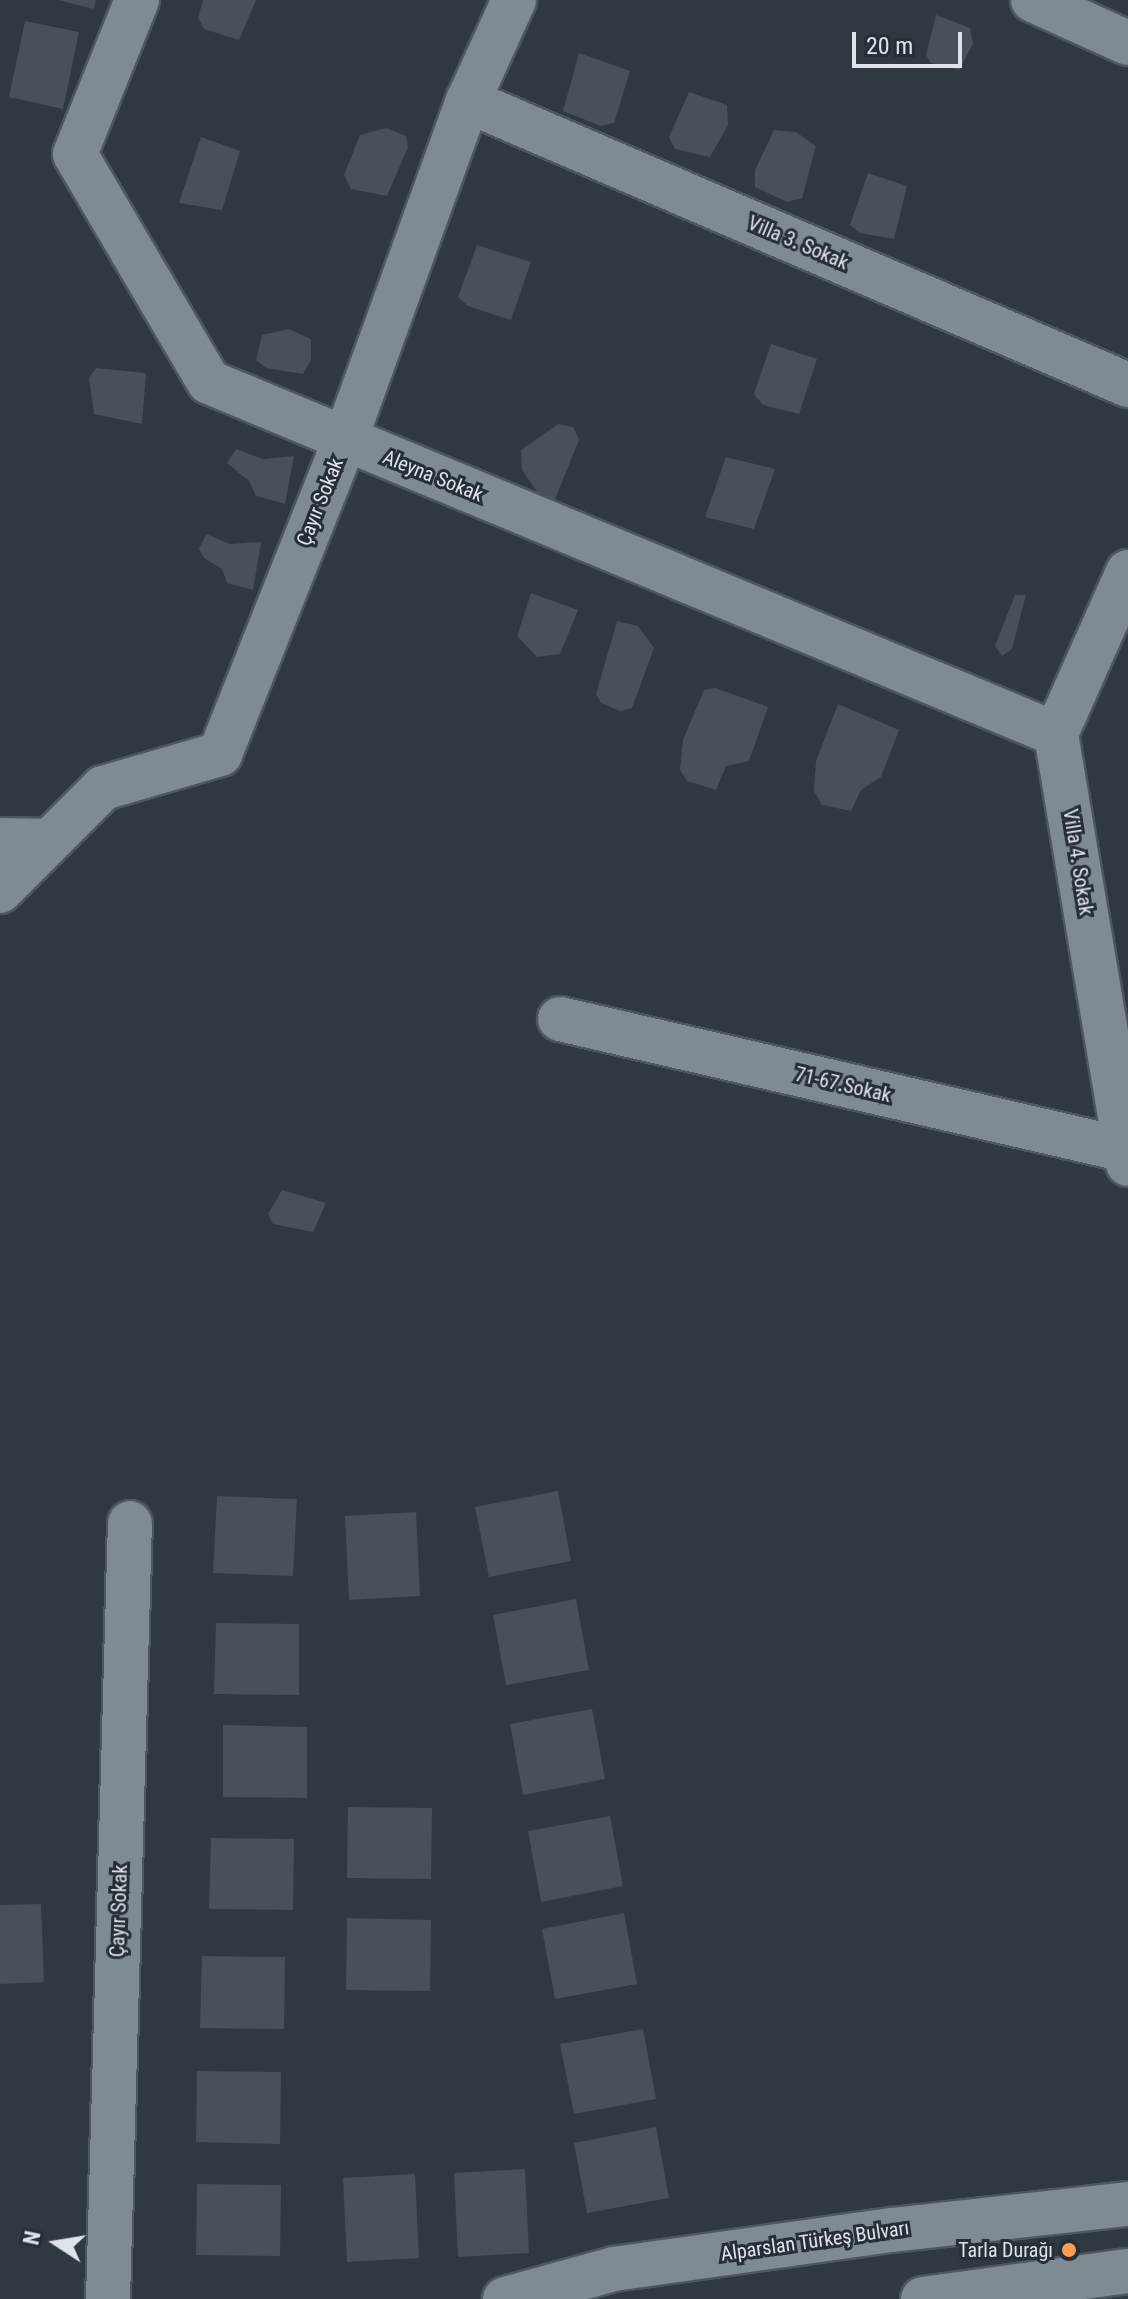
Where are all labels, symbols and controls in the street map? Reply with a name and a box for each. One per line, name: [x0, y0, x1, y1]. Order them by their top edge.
scale bar: [856, 16, 966, 66]
text: 20 m: [866, 32, 913, 60]
street label: Villa 3. Sokak: [744, 211, 852, 275]
street label: Aleyna Sokak: [380, 445, 486, 507]
street label: Çayır Sokak: [292, 455, 348, 549]
street label: Villa 4. Sokak: [1058, 807, 1098, 917]
street label: 71-67.Sokak: [793, 1062, 893, 1108]
street label: Çayır Sokak: [105, 1864, 133, 1958]
north arrow: [16, 2203, 96, 2283]
street label: Alparslan Türkeş Bulvarı: [719, 2216, 911, 2266]
text: N: [18, 2229, 46, 2247]
place label: Tarla Durağı: [958, 2238, 1053, 2262]
marker: Tarla Durağı: [1060, 2241, 1078, 2259]

